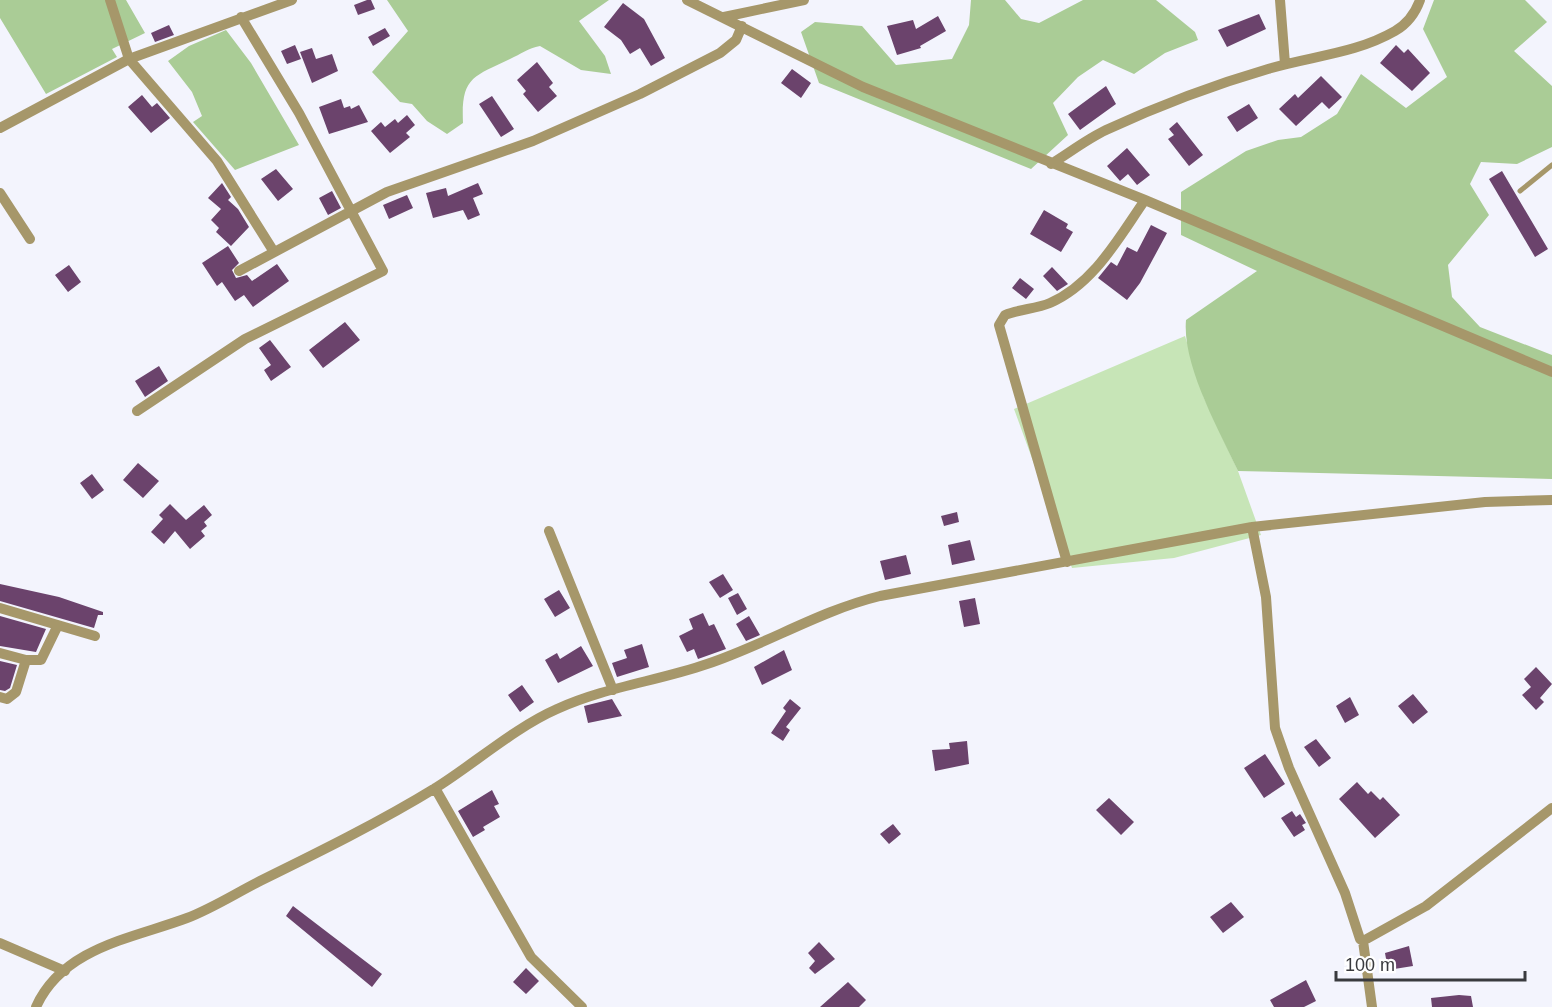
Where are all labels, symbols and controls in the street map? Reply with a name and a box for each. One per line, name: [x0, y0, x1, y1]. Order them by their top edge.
scale bar: [1336, 944, 1525, 982]
text: 100 m: [1345, 955, 1395, 975]

